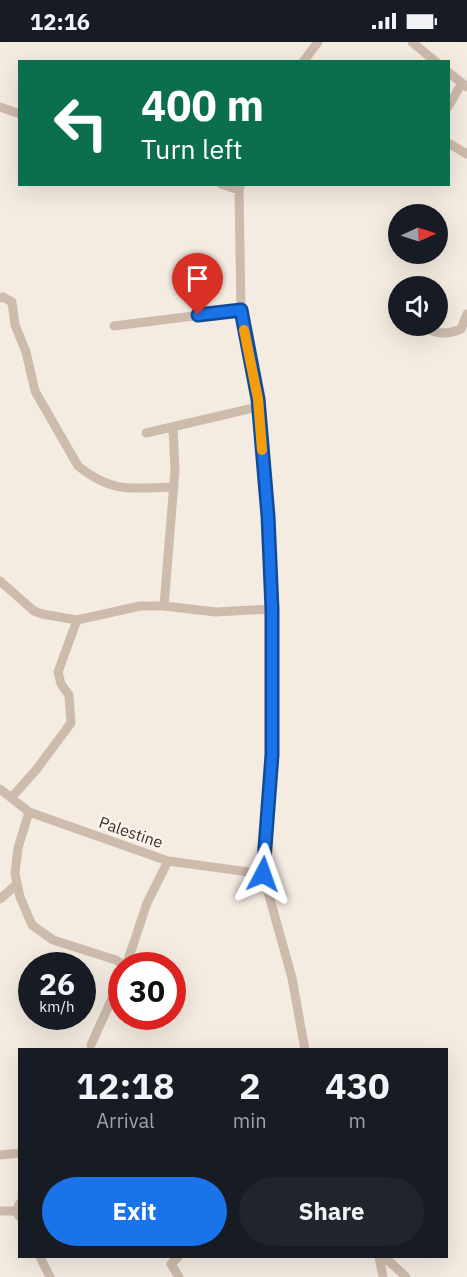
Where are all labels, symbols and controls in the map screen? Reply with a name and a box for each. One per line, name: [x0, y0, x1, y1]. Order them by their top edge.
text: 12:16: [30, 7, 90, 36]
text: 400 m: [141, 78, 264, 133]
icon: left: [42, 84, 120, 162]
text: Turn left: [141, 131, 242, 166]
north arrow: [388, 204, 448, 264]
map controls: [388, 204, 448, 336]
pin: [172, 253, 223, 315]
icon: arrive: [181, 262, 214, 295]
button: sound: [388, 276, 448, 336]
street label: Palestine: [96, 812, 166, 852]
position arrow: [231, 842, 295, 906]
speed limit sign: 30: [108, 952, 186, 1030]
text: 26: [39, 964, 75, 1003]
text: km/h: [39, 997, 75, 1016]
text: 12:18: [76, 1062, 175, 1109]
text: 2: [239, 1062, 261, 1109]
text: 430: [325, 1062, 390, 1109]
text: Arrival: [96, 1107, 155, 1134]
text: min: [233, 1107, 267, 1134]
text: m: [349, 1107, 366, 1134]
button: Exit: [42, 1177, 227, 1246]
button: Share: [239, 1177, 424, 1246]

